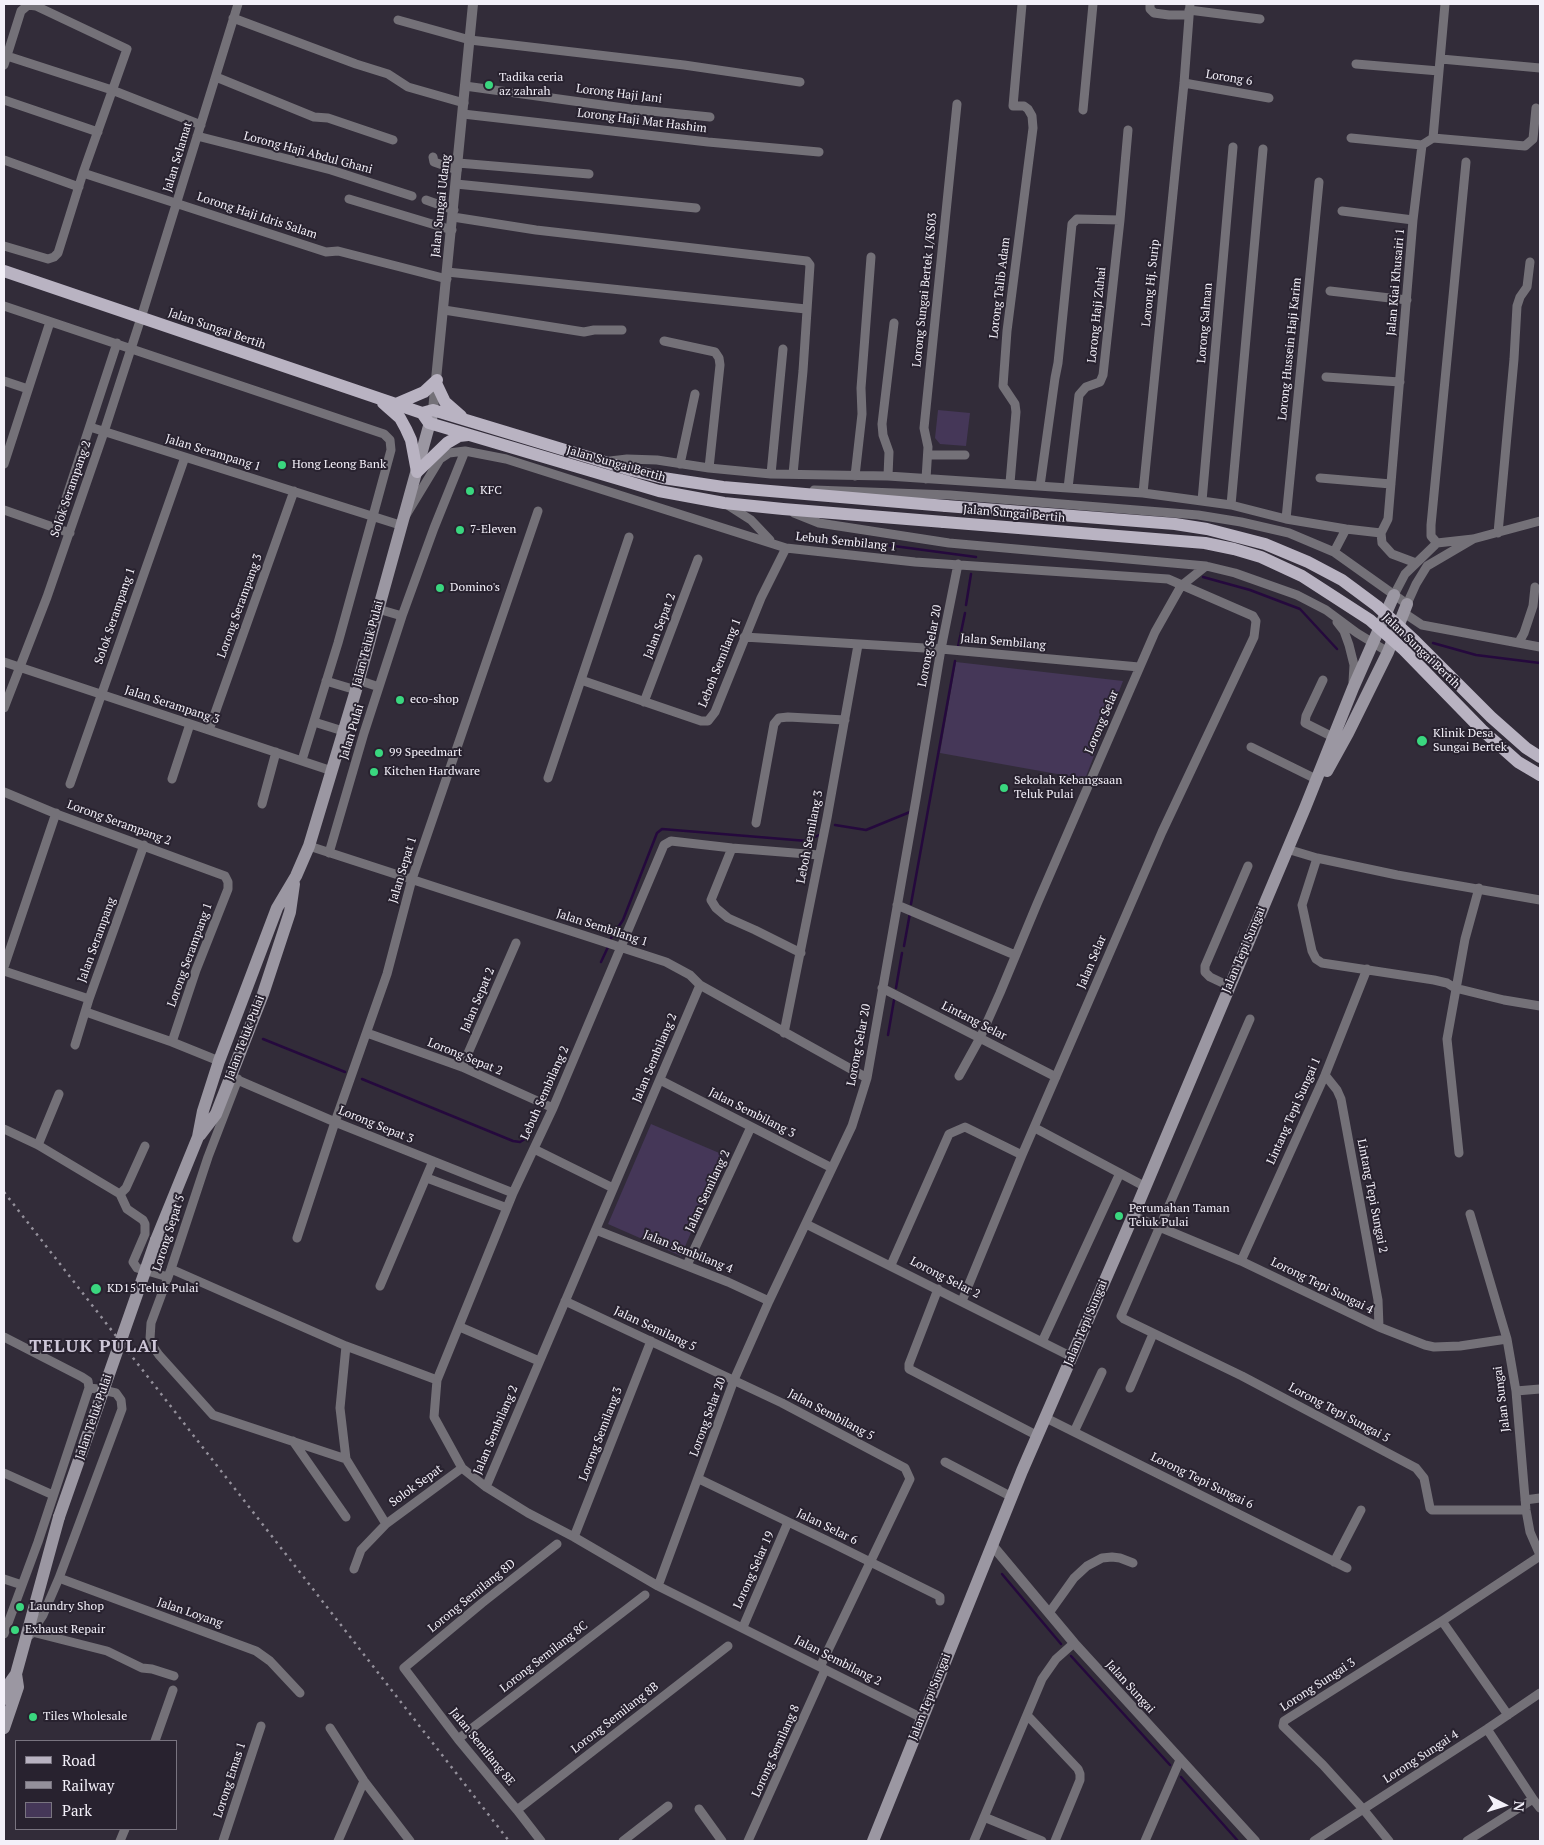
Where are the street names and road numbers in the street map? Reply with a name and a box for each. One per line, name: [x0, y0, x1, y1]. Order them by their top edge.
street label: Lorong 6: [1205, 67, 1253, 89]
street label: Lorong Haji Jani: [575, 82, 663, 106]
street label: Lorong Haji Mat Hashim: [576, 106, 708, 136]
street label: Jalan Selamat: [160, 120, 196, 194]
street label: Lorong Haji Abdul Ghani: [242, 129, 374, 177]
street label: Jalan Sungai Udang: [428, 154, 454, 258]
street label: Lorong Haji Idris Salam: [195, 190, 319, 242]
street label: Lorong Sungai Bertek 1/KS03: [910, 212, 940, 368]
street label: Jalan Kiai Khusairi 1: [1384, 228, 1408, 336]
street label: Lorong Talib Adam: [987, 237, 1013, 339]
street label: Lorong Hj. Surip: [1139, 239, 1163, 327]
street label: Lorong Haji Zuhai: [1085, 266, 1109, 364]
street label: Lorong Hussein Haji Karim: [1275, 277, 1305, 421]
street label: Lorong Salman: [1194, 282, 1216, 364]
street label: Jalan Sungai Bertih: [166, 306, 268, 352]
street label: Jalan Serampang 1: [164, 432, 262, 474]
street label: Solok Serampang 2: [48, 439, 94, 539]
street label: Jalan Sungai Bertih: [565, 443, 667, 485]
street label: Jalan Sungai Bertih: [962, 502, 1066, 526]
street label: Lebuh Sembilang 1: [795, 530, 897, 554]
street label: Lorong Serampang 3: [214, 552, 266, 660]
street label: Solok Serampang 1: [92, 566, 138, 666]
street label: Jalan Sepat 2: [641, 591, 679, 661]
street label: Jalan Teluk Pulai: [349, 599, 387, 689]
street label: Lorong Selar 20: [915, 604, 945, 688]
street label: Jalan Sungai Bertih: [1379, 610, 1463, 692]
street label: Leboh Semilang 1: [696, 616, 744, 710]
street label: Jalan Sembilang: [960, 631, 1046, 653]
street label: Jalan Serampang 3: [123, 683, 221, 727]
street label: Lorong Selar: [1082, 688, 1122, 756]
street label: Jalan Pulai: [337, 703, 367, 761]
street label: Leboh Semilang 3: [794, 789, 826, 885]
street label: Lorong Serampang 2: [65, 797, 173, 849]
street label: Jalan Sepat 1: [386, 835, 420, 905]
street label: Jalan Serampang: [75, 895, 119, 985]
street label: Lorong Serampang 1: [164, 901, 216, 1009]
street label: Jalan Tepi Sungai: [1219, 905, 1269, 995]
street label: Jalan Sembilang 1: [554, 906, 650, 950]
street label: Jalan Selar: [1074, 933, 1110, 991]
street label: Jalan Sepat 2: [458, 965, 498, 1035]
street label: Jalan Teluk Pulai: [222, 994, 268, 1082]
street label: Lintang Selar: [939, 998, 1009, 1044]
street label: Lorong Selar 20: [844, 1003, 874, 1087]
street label: Jalan Sembilang 2: [630, 1011, 680, 1105]
street label: Lorong Sepat 2: [425, 1035, 505, 1079]
street label: Lebuh Sembilang 2: [518, 1044, 572, 1142]
street label: Lintang Tepi Sungai 1: [1264, 1055, 1324, 1167]
street label: Jalan Sembilang 3: [706, 1085, 798, 1141]
street label: Lorong Sepat 3: [336, 1103, 416, 1147]
street label: Lintang Tepi Sungai 2: [1354, 1138, 1390, 1254]
street label: Jalan Semilang 2: [683, 1148, 733, 1234]
street label: Lorong Sepat 5: [150, 1193, 188, 1273]
street label: Jalan Sembilang 4: [641, 1227, 735, 1277]
street label: Lorong Selar 2: [907, 1254, 983, 1302]
street label: Lorong Tepi Sungai 4: [1268, 1255, 1376, 1317]
street label: Jalan Tepi Sungai: [1061, 1278, 1111, 1368]
street label: Jalan Semilang 5: [612, 1304, 698, 1354]
street label: Jalan Sungai: [1491, 1365, 1513, 1433]
street label: Jalan Teluk Pulai: [73, 1372, 115, 1462]
street label: Lorong Selar 20: [687, 1375, 729, 1459]
street label: Lorong Tepi Sungai 5: [1286, 1380, 1392, 1446]
street label: Jalan Sembilang 2: [471, 1383, 521, 1477]
street label: Lorong Semilang 3: [576, 1385, 626, 1483]
street label: Jalan Sembilang 5: [786, 1386, 876, 1444]
street label: Lorong Tepi Sungai 6: [1148, 1450, 1256, 1512]
street label: Solok Sepat: [387, 1462, 445, 1510]
street label: Jalan Selar 6: [794, 1506, 860, 1548]
street label: Lorong Selar 19: [730, 1529, 778, 1611]
street label: Lorong Semilang 8D: [425, 1556, 519, 1636]
street label: Jalan Loyang: [155, 1595, 225, 1631]
street label: Lorong Semilang 8C: [497, 1618, 591, 1696]
street label: Jalan Sembilang 2: [792, 1633, 884, 1689]
street label: Jalan Tepi Sungai: [906, 1652, 954, 1742]
street label: Lorong Sungai 3: [1278, 1655, 1358, 1715]
street label: Jalan Sungai: [1102, 1658, 1158, 1716]
street label: Lorong Semilang 8B: [568, 1679, 662, 1757]
street label: Lorong Semilang 8: [749, 1703, 803, 1799]
street label: Jalan Semilang 8E: [446, 1705, 518, 1789]
street label: Lorong Sungai 4: [1381, 1727, 1461, 1787]
street label: Lorong Emas 1: [211, 1740, 249, 1820]

